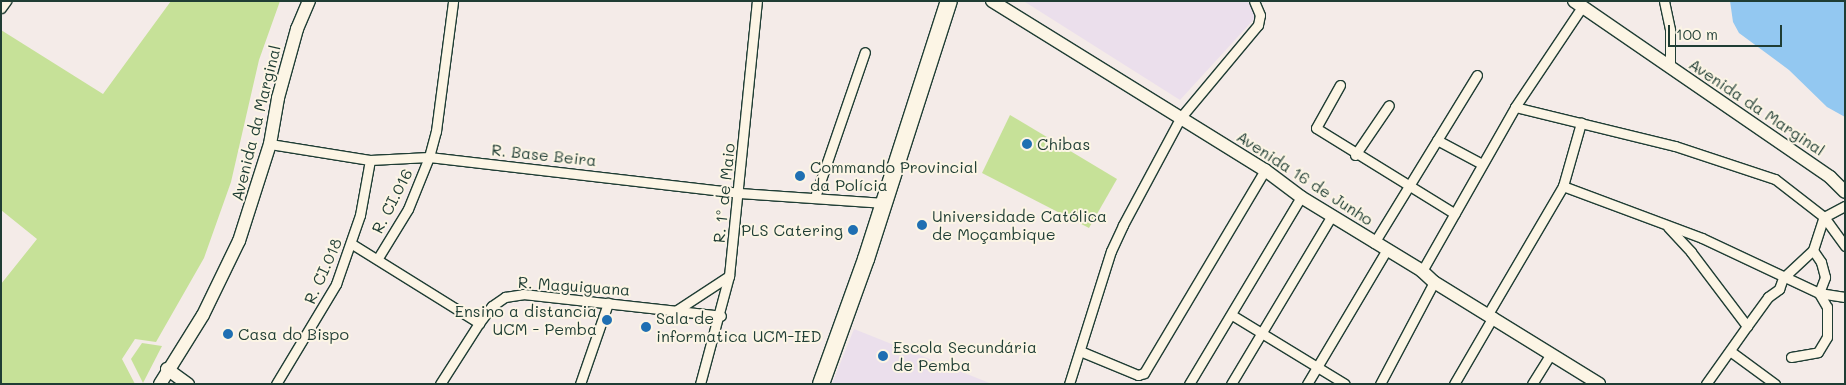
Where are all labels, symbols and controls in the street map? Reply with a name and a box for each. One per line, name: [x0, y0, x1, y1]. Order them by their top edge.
scale bar: [1671, 15, 1785, 47]
text: 100 m: [1676, 24, 1718, 44]
street label: Avenida da Marginal: [227, 43, 285, 203]
street label: Avenida da Marginal: [1685, 54, 1829, 160]
street label: Avenida 16 de Junho: [1233, 127, 1377, 229]
place label: Chibas: [1037, 134, 1090, 154]
marker: Chibas: [1021, 138, 1033, 150]
street label: R. Base Beira: [491, 140, 597, 170]
street label: R. 1º de Maio: [709, 142, 739, 244]
place label: Commando Provincial da Polícia: [810, 157, 978, 195]
street label: R. CI.016: [368, 165, 416, 237]
marker: Commando Provincial da Polícia: [794, 170, 806, 182]
place label: Universidade Católica de Moçambique: [932, 206, 1107, 244]
marker: Universidade Católica de Moçambique: [916, 219, 928, 231]
place label: PLS Catering: [741, 220, 843, 240]
marker: PLS Catering: [847, 224, 859, 236]
street label: R. CI.018: [300, 235, 346, 307]
street label: R. Maguiguana: [517, 272, 631, 300]
place label: Ensino a distancia UCM - Pemba: [455, 301, 597, 339]
place label: Sala de informatica UCM-IED: [656, 308, 821, 346]
marker: Ensino a distancia UCM - Pemba: [601, 314, 613, 326]
marker: Sala de informatica UCM-IED: [640, 321, 652, 333]
place label: Casa do Bispo: [238, 324, 349, 344]
marker: Casa do Bispo: [222, 328, 234, 340]
place label: Escola Secundária de Pemba: [893, 337, 1037, 375]
marker: Escola Secundária de Pemba: [877, 350, 889, 362]

